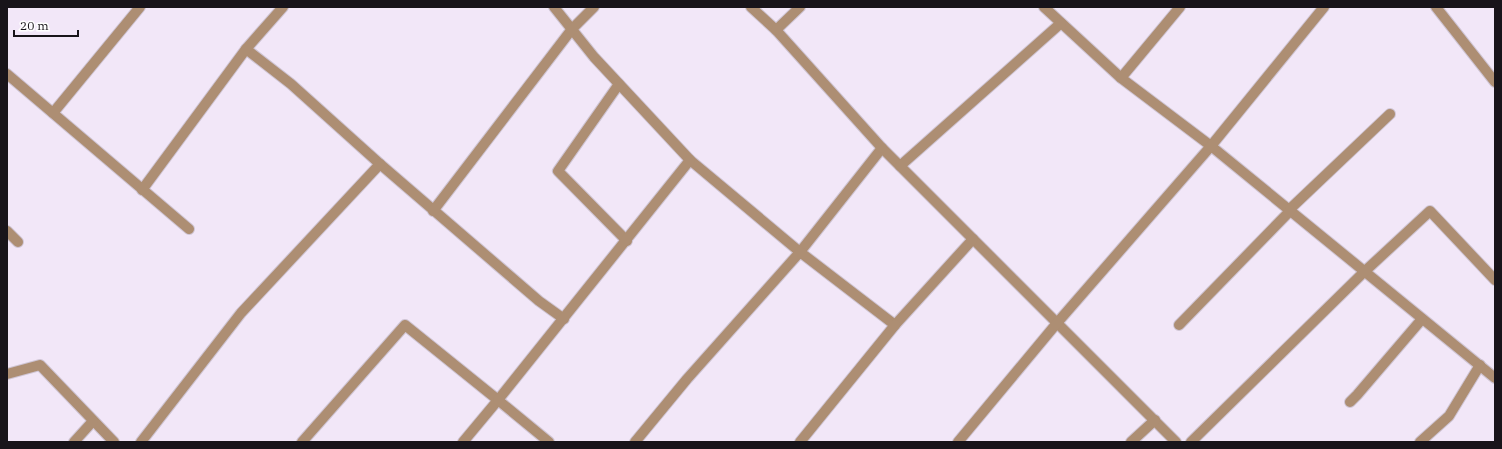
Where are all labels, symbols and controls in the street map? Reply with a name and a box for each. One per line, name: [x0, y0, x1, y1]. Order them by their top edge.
scale bar: [14, 12, 78, 38]
text: 20 m: [20, 18, 49, 33]

